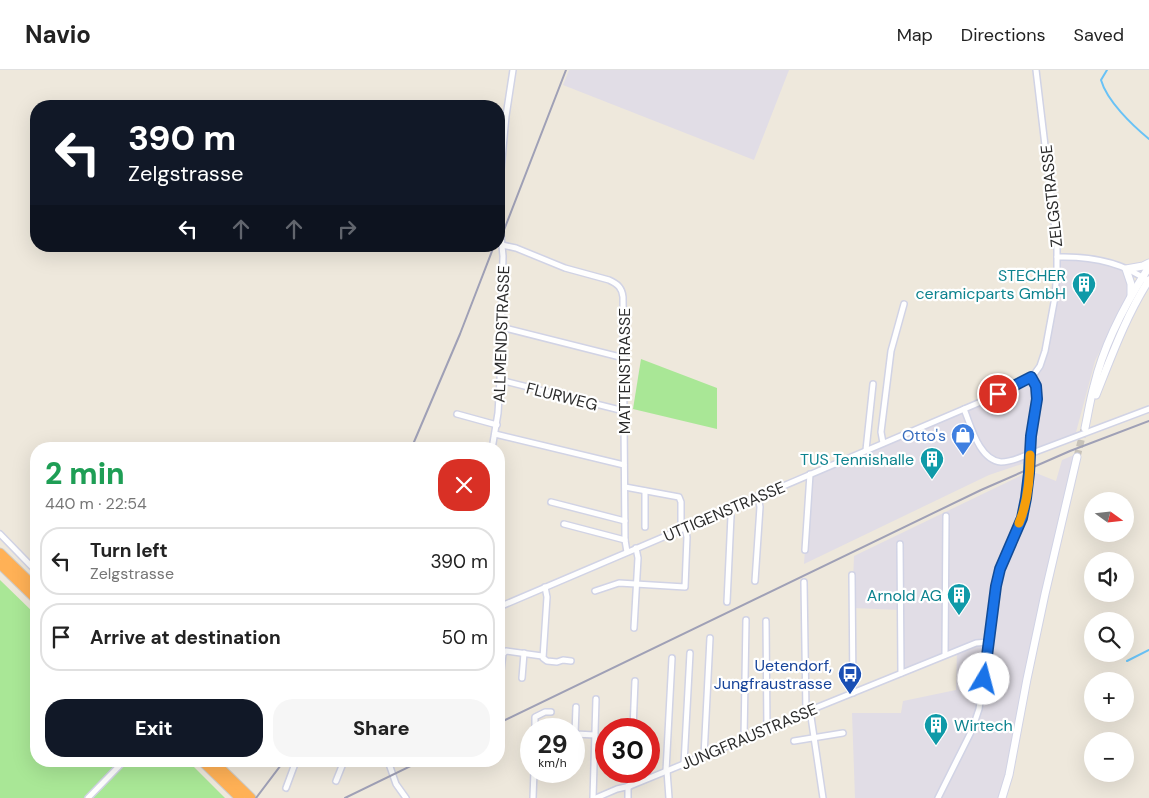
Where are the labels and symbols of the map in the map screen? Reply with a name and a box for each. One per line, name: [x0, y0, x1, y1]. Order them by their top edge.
street label: ZELGSTRASSE: [1036, 144, 1067, 248]
street label: ALLMENDSTRASSE: [489, 265, 514, 403]
place label: STECHER ceramicparts GmbH: [915, 265, 1066, 304]
building icon: STECHER ceramicparts GmbH: [1071, 271, 1097, 305]
street label: MATTENSTRASSE: [614, 308, 635, 434]
pin: [977, 373, 1019, 415]
street label: FLURWEG: [524, 377, 600, 415]
shop icon: Otto's: [950, 422, 976, 456]
place label: Otto's: [902, 425, 946, 446]
building icon: TUS Tennishalle: [919, 446, 945, 480]
place label: TUS Tennishalle: [800, 449, 914, 470]
street label: UTTIGENSTRASSE: [660, 476, 788, 547]
north arrow: [1084, 492, 1134, 542]
building icon: Arnold AG: [946, 582, 972, 616]
place label: Arnold AG: [867, 585, 942, 606]
position arrow: [957, 652, 1009, 704]
place label: Uetendorf, Jungfraustrasse: [714, 655, 832, 694]
bus stop icon: Uetendorf, Jungfraustrasse: [837, 661, 863, 695]
street label: JUNGFRAUSTRASSE: [678, 698, 821, 775]
building icon: Wirtech: [923, 712, 949, 746]
place label: Wirtech: [954, 715, 1013, 736]
speed limit sign: 30: [595, 718, 660, 783]

